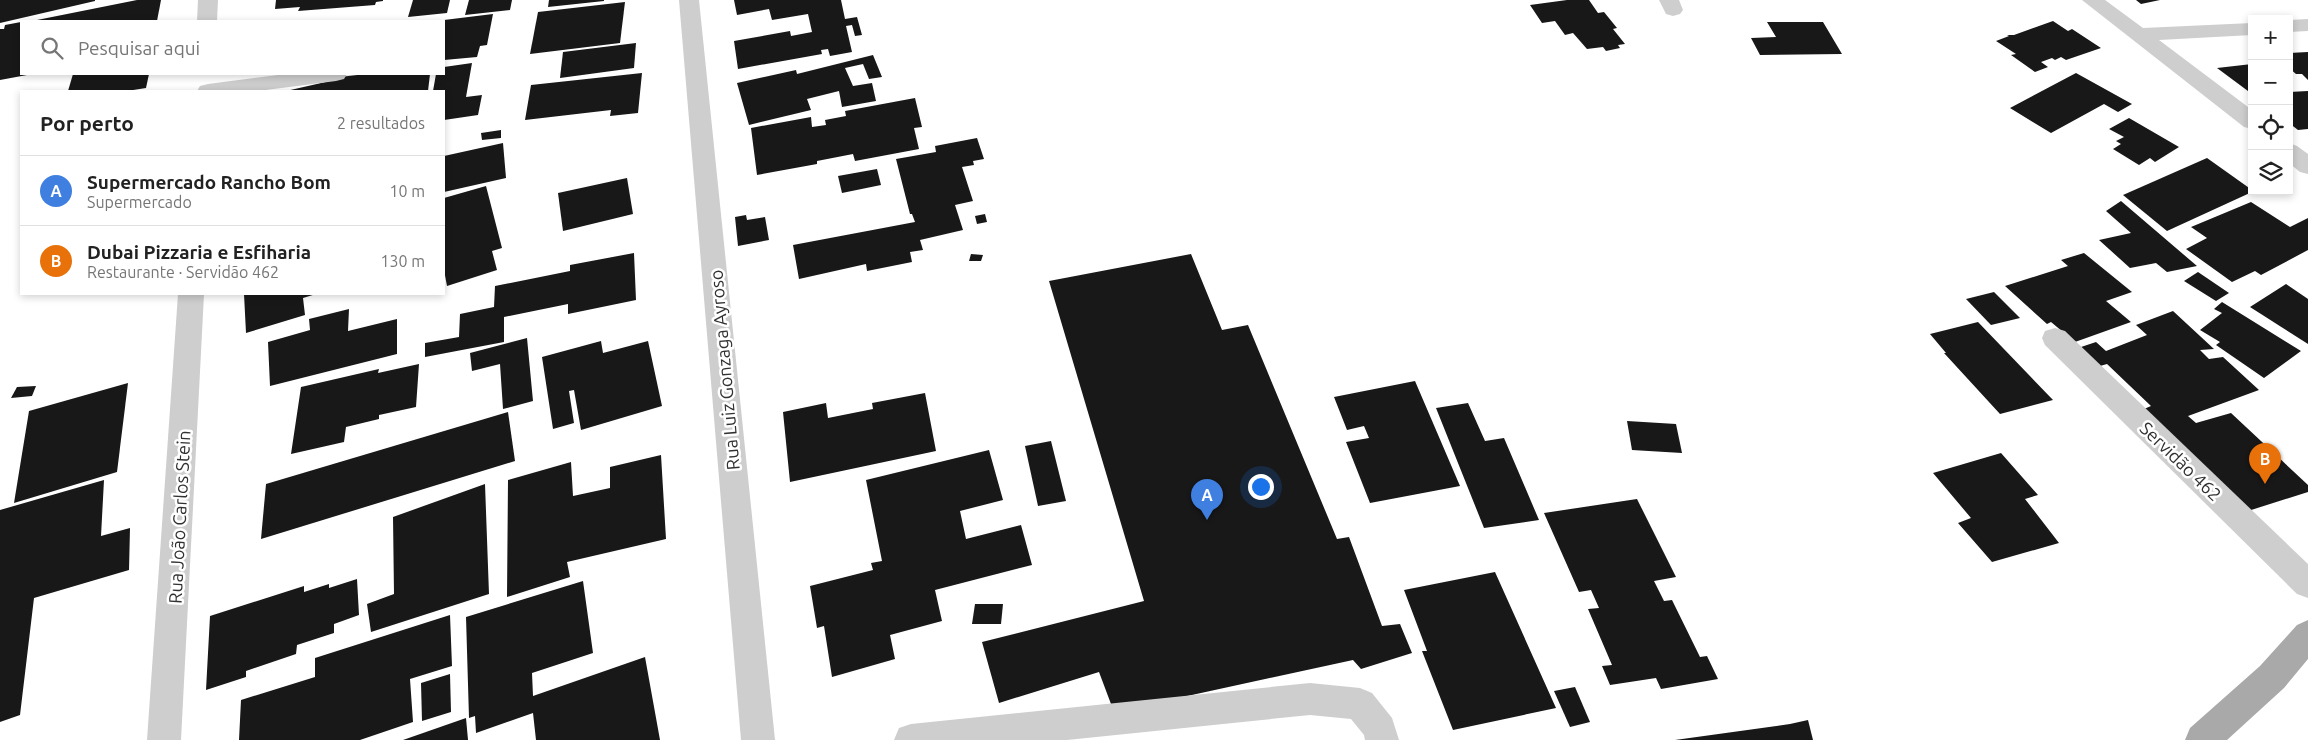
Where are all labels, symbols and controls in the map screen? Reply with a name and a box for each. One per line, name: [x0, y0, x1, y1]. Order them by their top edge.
map controls: [2248, 15, 2293, 195]
button: +: [2248, 15, 2293, 60]
search box: [20, 20, 445, 75]
icon: search: [38, 34, 66, 62]
text: Pesquisar aqui: [78, 37, 200, 59]
button: −: [2248, 60, 2293, 105]
button: locate: [2248, 105, 2293, 150]
text: Por perto: [40, 111, 134, 135]
text: 2 resultados: [337, 114, 425, 132]
button: layers: [2248, 150, 2293, 195]
text: Supermercado Rancho Bom: [87, 171, 331, 193]
text: A: [50, 182, 62, 200]
text: 10 m: [389, 182, 425, 200]
text: Supermercado: [87, 193, 192, 211]
text: Dubai Pizzaria e Esfiharia: [87, 241, 311, 263]
text: B: [51, 252, 61, 270]
text: 130 m: [380, 252, 425, 270]
text: Restaurante · Servidão 462: [87, 263, 279, 281]
street label: Rua Luiz Gonzaga Ayroso: [705, 269, 743, 471]
street label: Servidão 462: [2136, 417, 2226, 505]
street label: Rua João Carlos Stein: [164, 430, 194, 604]
pin: B: [2249, 443, 2281, 484]
your location: [1248, 474, 1274, 500]
pin: A: [1191, 479, 1223, 520]

